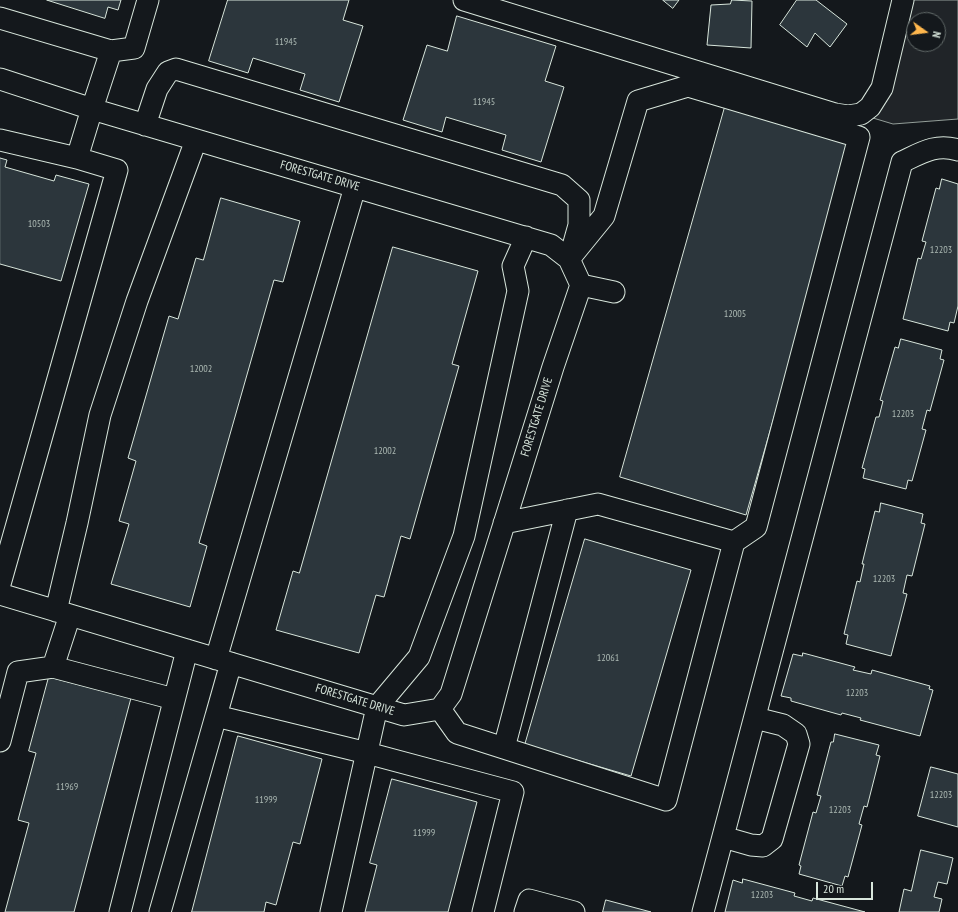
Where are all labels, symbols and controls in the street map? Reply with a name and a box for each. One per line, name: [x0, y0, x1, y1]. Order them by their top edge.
north arrow: [906, 12, 946, 52]
text: N: [929, 30, 944, 39]
house number: 11945: [275, 36, 297, 48]
house number: 11945: [473, 96, 495, 108]
street label: FORESTGATE DRIVE: [279, 158, 361, 194]
house number: 10503: [28, 218, 50, 230]
house number: 12203: [930, 244, 952, 256]
house number: 12005: [724, 308, 746, 320]
house number: 12002: [190, 363, 212, 375]
street label: FORESTGATE DRIVE: [518, 376, 556, 458]
house number: 12203: [892, 408, 914, 420]
house number: 12002: [374, 445, 396, 457]
house number: 12203: [873, 573, 895, 585]
house number: 12061: [597, 652, 619, 664]
street label: FORESTGATE DRIVE: [314, 681, 396, 719]
house number: 12203: [846, 687, 868, 699]
house number: 11969: [56, 781, 78, 793]
house number: 12203: [930, 789, 952, 801]
house number: 11999: [255, 794, 277, 806]
house number: 12203: [829, 804, 851, 816]
house number: 11999: [413, 827, 435, 839]
scale bar: [818, 874, 875, 900]
text: 20 m: [823, 881, 844, 896]
house number: 12203: [751, 889, 773, 901]

